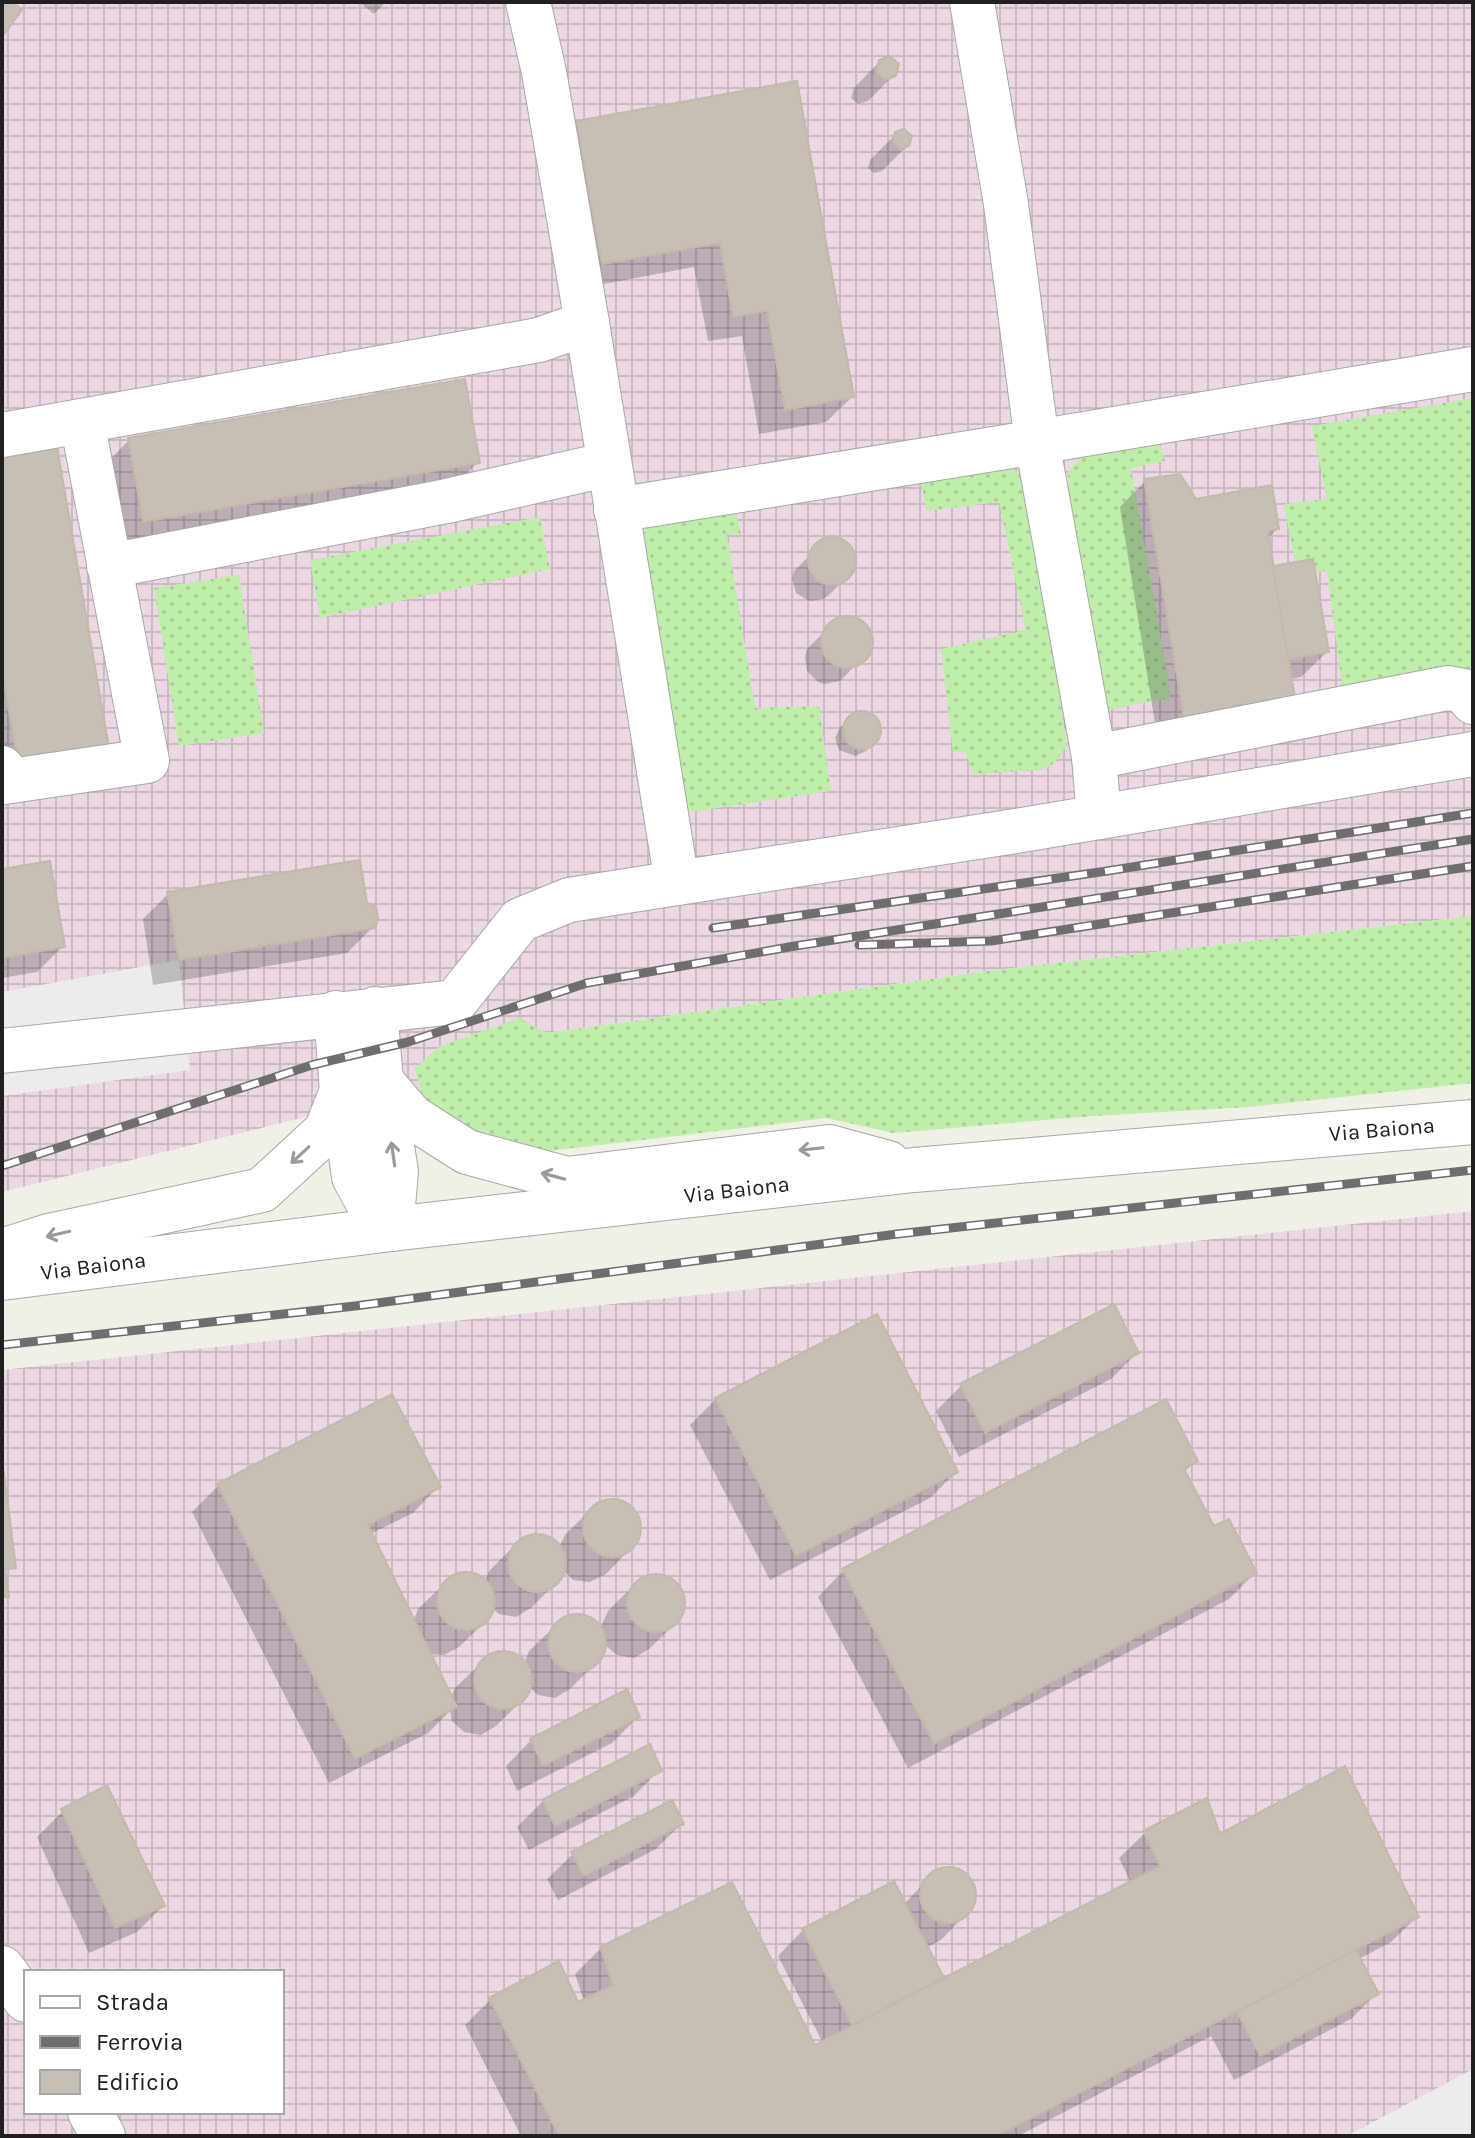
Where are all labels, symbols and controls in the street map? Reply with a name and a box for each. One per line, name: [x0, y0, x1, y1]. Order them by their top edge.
street label: Via Baiona: [1328, 1112, 1436, 1147]
one-way arrow: [385, 1142, 400, 1168]
one-way arrow: [798, 1142, 825, 1157]
one-way arrow: [290, 1145, 310, 1164]
one-way arrow: [541, 1167, 567, 1182]
street label: Via Baiona: [683, 1171, 791, 1209]
one-way arrow: [46, 1227, 72, 1242]
street label: Via Baiona: [39, 1247, 148, 1286]
legend: [24, 1970, 284, 2114]
text: Strada: [96, 1988, 169, 2016]
text: Ferrovia: [96, 2028, 183, 2056]
text: Edificio: [96, 2068, 179, 2096]

